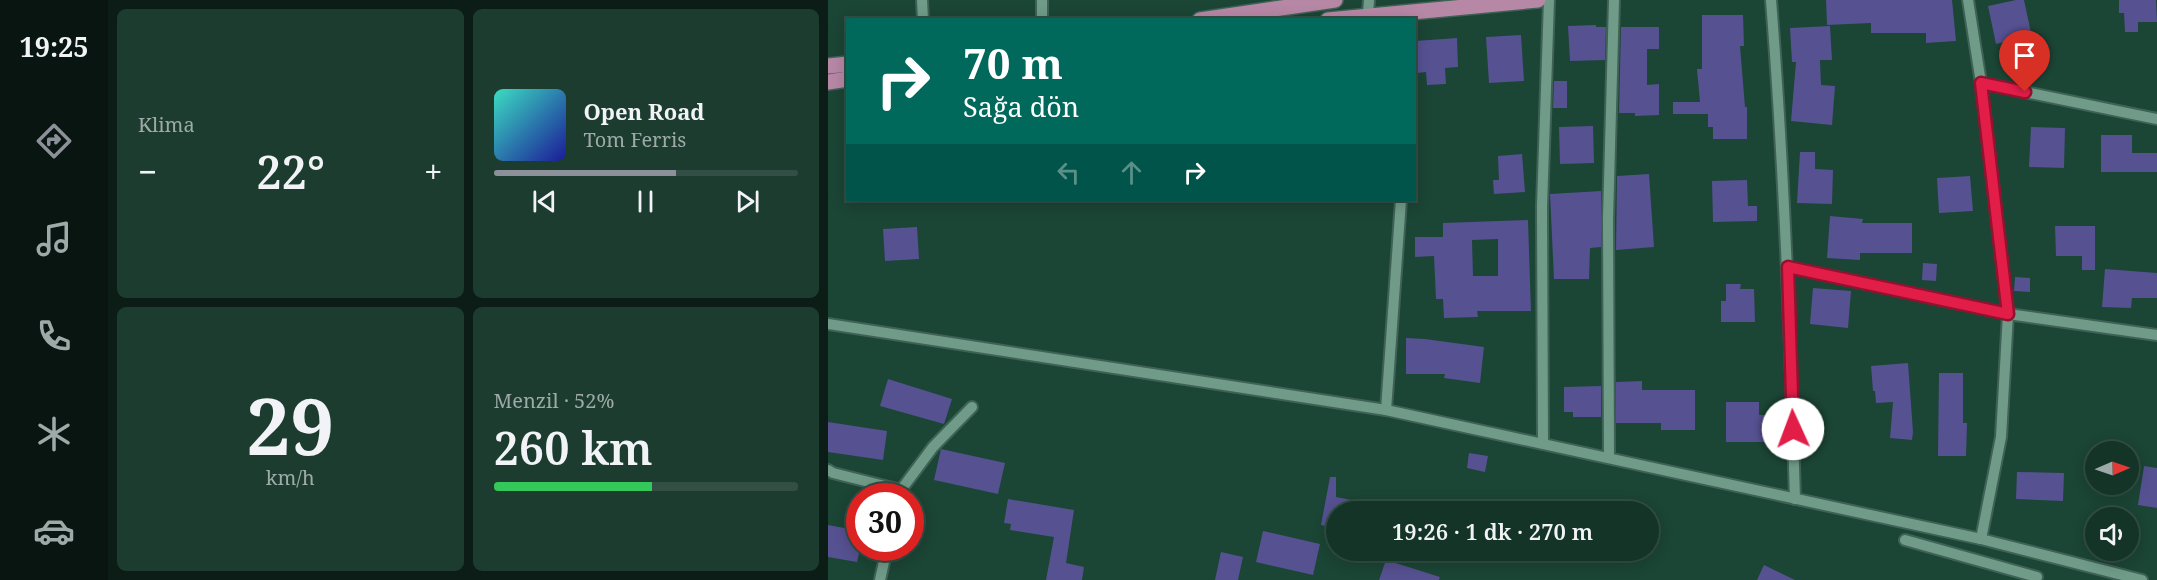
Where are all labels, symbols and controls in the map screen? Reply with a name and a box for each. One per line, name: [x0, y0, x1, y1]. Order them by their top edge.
text: 19:25: [19, 28, 89, 65]
pin: [1999, 30, 2050, 92]
text: 70 m: [963, 34, 1063, 91]
icon: arrive: [2008, 39, 2041, 72]
icon: right: [864, 42, 942, 120]
text: Sağa dön: [963, 88, 1079, 125]
text: Open Road: [584, 96, 705, 126]
text: Klima: [138, 111, 195, 138]
icon: directions: [33, 120, 75, 162]
text: Tom Ferris: [584, 126, 686, 153]
text: 22°: [256, 141, 325, 202]
text: −: [138, 149, 157, 194]
text: +: [424, 149, 442, 194]
icon: left: [1052, 156, 1085, 189]
icon: ahead: [1115, 156, 1148, 189]
icon: right: [1178, 156, 1211, 189]
icon: previous: [528, 185, 561, 218]
icon: pause: [629, 185, 662, 218]
icon: next: [731, 185, 764, 218]
icon: music: [33, 218, 75, 260]
icon: phone: [33, 315, 75, 357]
text: 29: [246, 372, 334, 478]
text: Menzil · 52%: [494, 387, 614, 414]
position arrow: [1761, 397, 1825, 461]
icon: climate: [33, 413, 75, 455]
text: 260 km: [494, 417, 653, 478]
north arrow: [2085, 441, 2139, 495]
map controls: [2085, 441, 2139, 561]
text: km/h: [266, 464, 315, 491]
speed limit sign: 30: [846, 483, 924, 561]
button: sound: [2085, 507, 2139, 561]
icon: car: [33, 510, 75, 552]
text: 19:26 · 1 dk · 270 m: [1392, 516, 1593, 546]

